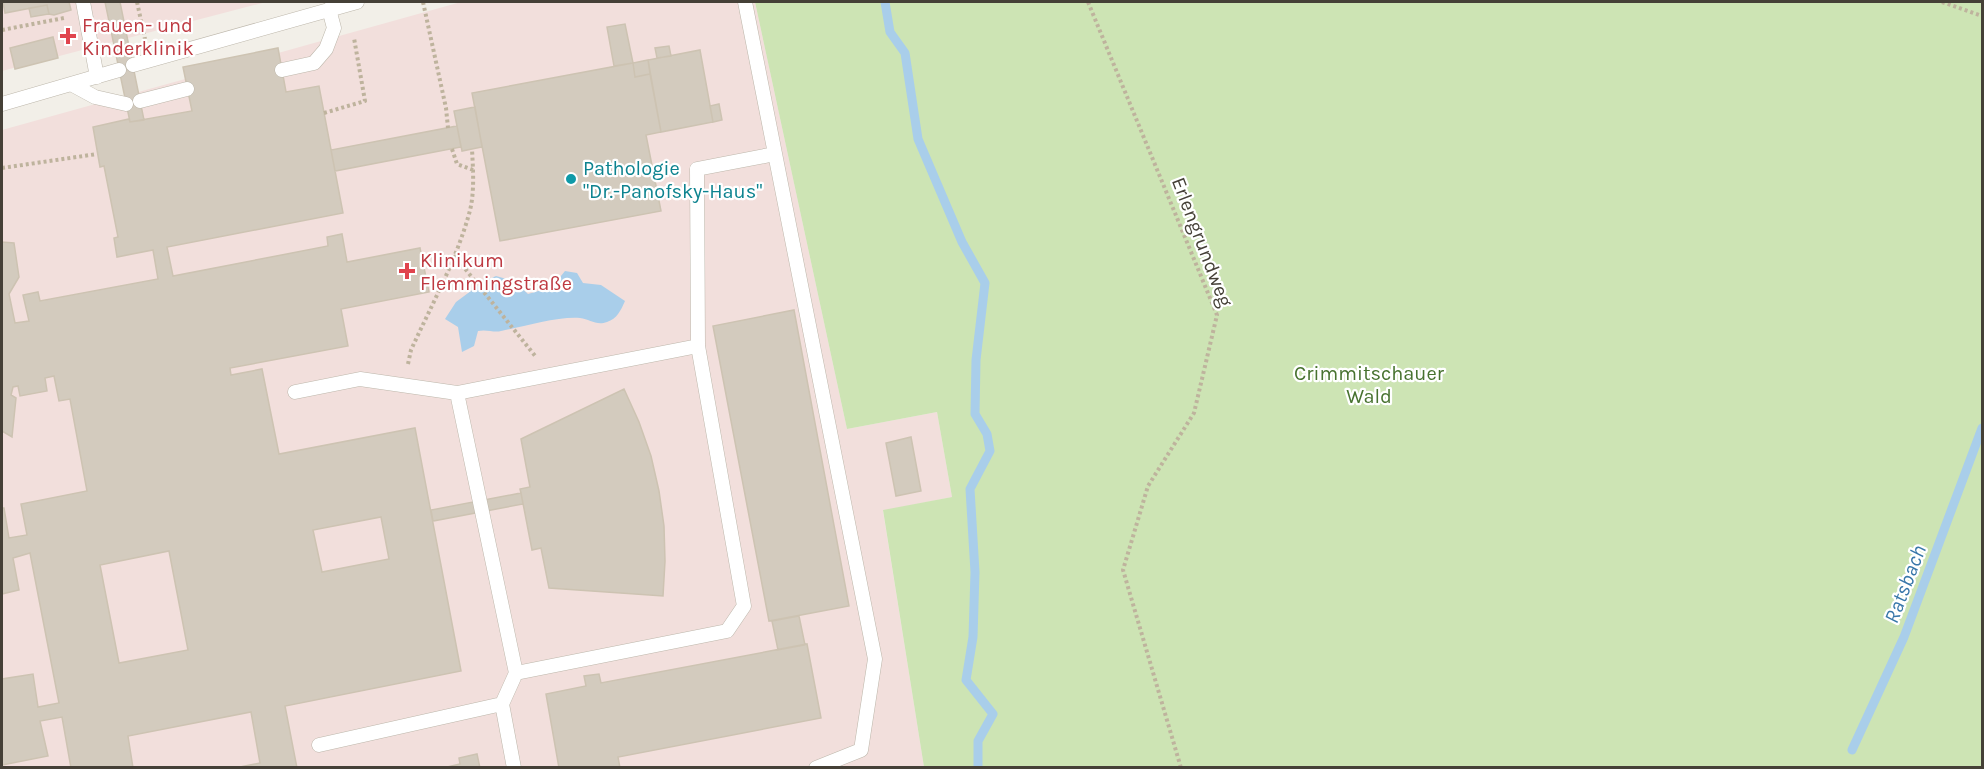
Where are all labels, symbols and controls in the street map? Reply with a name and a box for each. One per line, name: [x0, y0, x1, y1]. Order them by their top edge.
place label: Frauen- und Kinderklinik: [82, 14, 194, 60]
marker: Frauen- und Kinderklinik: [59, 27, 77, 45]
place label: Pathologie "Dr.-Panofsky-Haus": [583, 157, 762, 203]
marker: Pathologie "Dr.-Panofsky-Haus": [564, 172, 578, 186]
street label: Erlengrundweg: [1167, 174, 1237, 310]
place label: Klinikum Flemmingstraße: [420, 249, 572, 295]
marker: Klinikum Flemmingstraße: [398, 262, 416, 280]
park label: Crimmitschauer Wald: [1294, 362, 1445, 408]
water label: Ratsbach: [1879, 541, 1931, 627]

